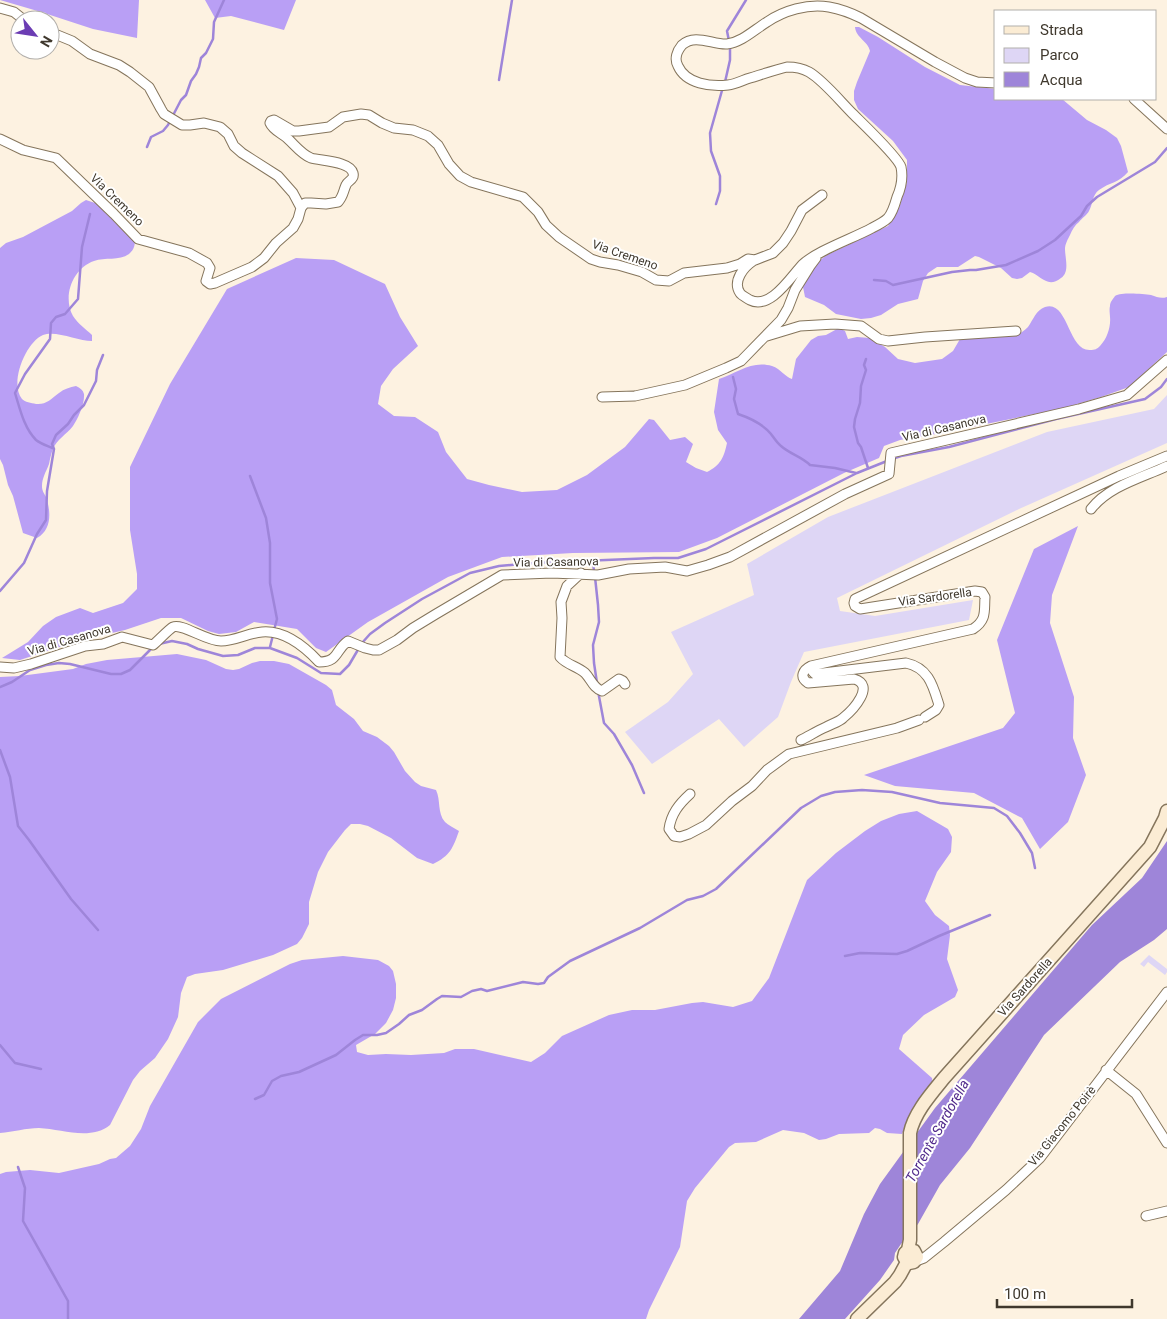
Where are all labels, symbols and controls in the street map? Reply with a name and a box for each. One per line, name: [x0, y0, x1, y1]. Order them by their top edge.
north arrow: [10, 10, 60, 60]
legend: [994, 10, 1157, 100]
text: Strada: [1040, 21, 1083, 39]
text: N: [37, 33, 56, 50]
text: Parco: [1040, 46, 1079, 64]
text: Acqua: [1040, 71, 1083, 89]
street label: Via Cremeno: [87, 171, 147, 229]
street label: Via Cremeno: [590, 237, 660, 273]
street label: Via di Casanova: [901, 412, 987, 444]
street label: Via di Casanova: [513, 554, 599, 570]
street label: Via Sardorella: [897, 585, 973, 609]
street label: Via di Casanova: [26, 621, 112, 659]
street label: Via Sardorella: [995, 955, 1055, 1019]
water label: Torrente Sardorella: [902, 1077, 972, 1185]
street label: Via Giacomo Poirè: [1025, 1083, 1099, 1169]
scale bar: [997, 1276, 1132, 1308]
text: 100 m: [1004, 1285, 1046, 1303]

